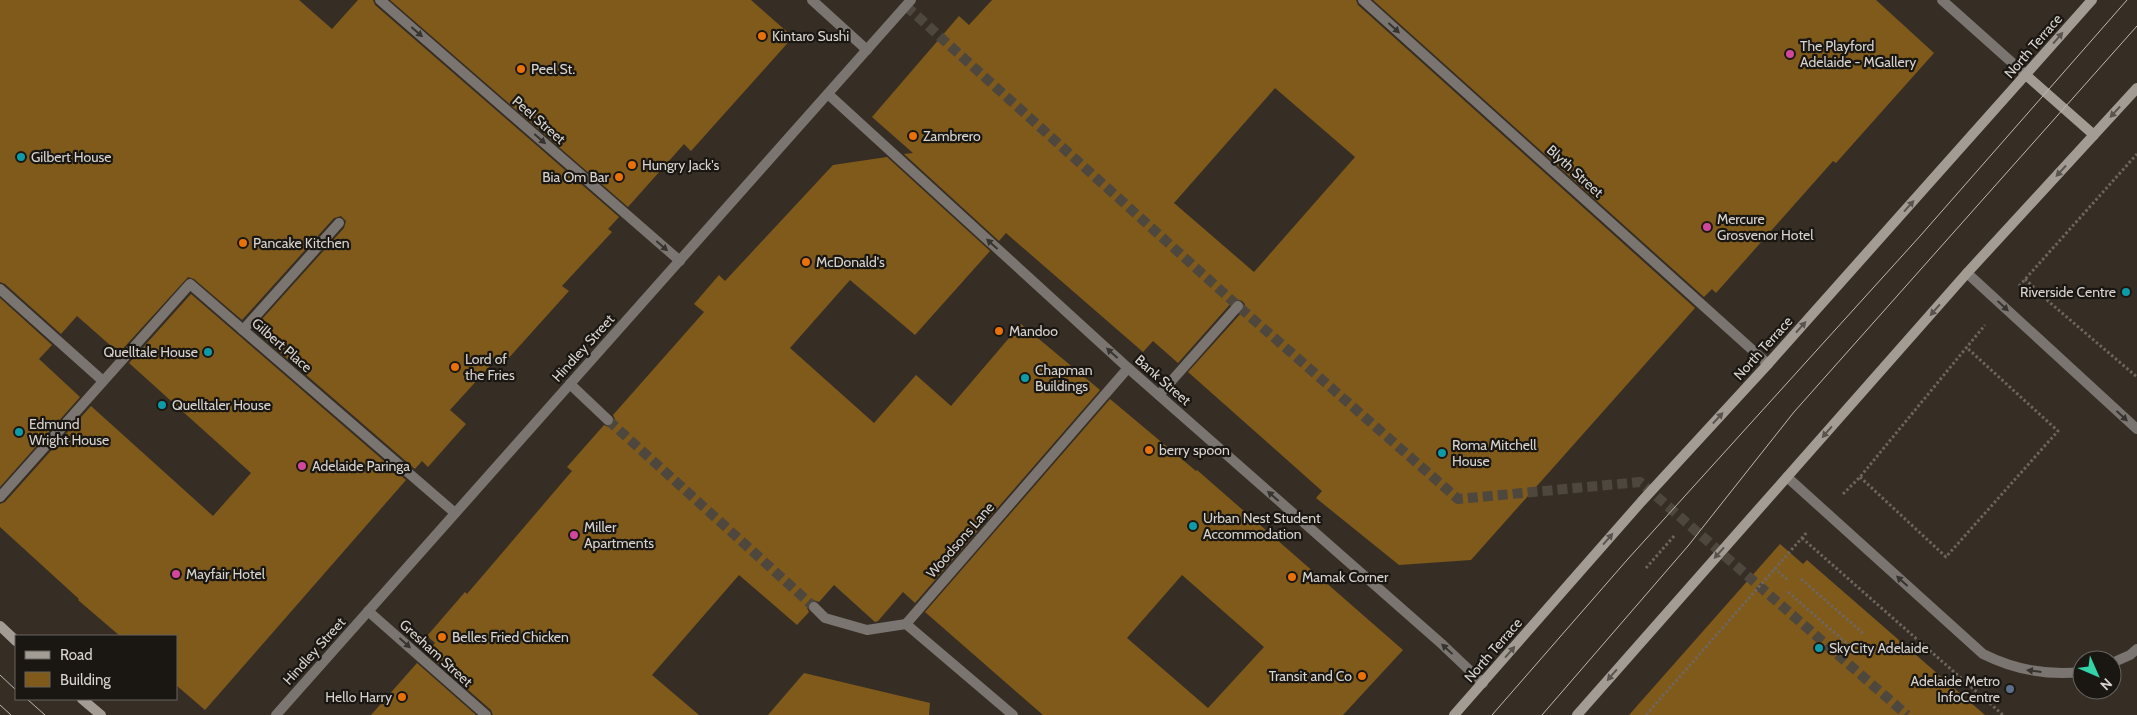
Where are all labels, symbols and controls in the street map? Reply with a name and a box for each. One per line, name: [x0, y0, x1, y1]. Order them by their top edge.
street label: North Terrace: [2000, 10, 2066, 82]
one-way arrow: [1388, 22, 1400, 34]
one-way arrow: [411, 26, 423, 38]
place label: Kintaro Sushi: [772, 27, 849, 45]
marker: Kintaro Sushi: [756, 30, 768, 42]
one-way arrow: [2052, 33, 2064, 45]
place label: The Playford Adelaide - MGallery: [1800, 37, 1916, 71]
marker: The Playford Adelaide - MGallery: [1784, 48, 1796, 60]
place label: Peel St.: [531, 60, 575, 78]
marker: Peel St.: [515, 63, 527, 75]
street label: Peel Street: [509, 92, 569, 148]
one-way arrow: [2109, 105, 2121, 117]
place label: Zambrero: [923, 127, 981, 145]
marker: Zambrero: [907, 130, 919, 142]
one-way arrow: [533, 133, 545, 145]
street label: Blyth Street: [1543, 141, 1607, 201]
place label: Gilbert House: [31, 148, 112, 166]
marker: Gilbert House: [15, 151, 27, 163]
place label: Hungry Jack's: [642, 156, 720, 174]
marker: Hungry Jack's: [626, 159, 638, 171]
one-way arrow: [2055, 165, 2067, 177]
place label: Bia Om Bar: [542, 168, 610, 186]
marker: Bia Om Bar: [613, 171, 625, 183]
one-way arrow: [1903, 200, 1915, 212]
place label: Mercure Grosvenor Hotel: [1717, 210, 1814, 244]
marker: Mercure Grosvenor Hotel: [1701, 221, 1713, 233]
place label: Pancake Kitchen: [253, 234, 350, 252]
marker: Pancake Kitchen: [237, 237, 249, 249]
one-way arrow: [986, 238, 998, 250]
one-way arrow: [655, 240, 668, 251]
place label: McDonald's: [816, 253, 885, 271]
marker: McDonald's: [800, 256, 812, 268]
place label: Riverside Centre: [2020, 283, 2116, 301]
marker: Riverside Centre: [2120, 286, 2132, 298]
one-way arrow: [1996, 300, 2008, 312]
one-way arrow: [1929, 303, 1940, 316]
street label: Hindley Street: [548, 310, 618, 386]
street label: North Terrace: [1730, 312, 1796, 384]
street label: Gilbert Place: [248, 314, 316, 376]
place label: Mandoo: [1009, 322, 1058, 340]
one-way arrow: [1795, 322, 1807, 334]
marker: Mandoo: [993, 325, 1005, 337]
place label: Quelltale House: [104, 343, 198, 361]
marker: Quelltale House: [202, 346, 214, 358]
one-way arrow: [1106, 347, 1118, 359]
place label: Lord of the Fries: [465, 350, 515, 384]
street label: Bank Street: [1131, 351, 1195, 409]
marker: Lord of the Fries: [449, 361, 461, 373]
place label: Chapman Buildings: [1035, 361, 1093, 395]
marker: Chapman Buildings: [1019, 372, 1031, 384]
place label: Quelltaler House: [172, 396, 271, 414]
marker: Quelltaler House: [156, 399, 168, 411]
one-way arrow: [2116, 410, 2128, 422]
one-way arrow: [1712, 413, 1724, 425]
place label: Edmund Wright House: [29, 415, 109, 449]
one-way arrow: [1822, 425, 1833, 438]
marker: Edmund Wright House: [13, 426, 25, 438]
place label: Roma Mitchell House: [1452, 436, 1537, 470]
place label: berry spoon: [1159, 441, 1230, 459]
marker: berry spoon: [1143, 444, 1155, 456]
marker: Roma Mitchell House: [1436, 447, 1448, 459]
place label: Adelaide Paringa: [312, 457, 410, 475]
marker: Adelaide Paringa: [296, 460, 308, 472]
one-way arrow: [1266, 490, 1279, 501]
street label: Woodsons Lane: [922, 498, 998, 582]
place label: Urban Nest Student Accommodation: [1203, 509, 1321, 543]
place label: Miller Apartments: [584, 518, 654, 552]
marker: Urban Nest Student Accommodation: [1187, 520, 1199, 532]
marker: Miller Apartments: [568, 529, 580, 541]
one-way arrow: [1603, 532, 1614, 545]
one-way arrow: [1713, 546, 1725, 558]
place label: Mayfair Hotel: [186, 565, 266, 583]
marker: Mayfair Hotel: [170, 568, 182, 580]
place label: Mamak Corner: [1302, 568, 1389, 586]
marker: Mamak Corner: [1286, 571, 1298, 583]
one-way arrow: [1897, 575, 1909, 587]
street label: Hindley Street: [279, 613, 349, 689]
street label: North Terrace: [1460, 614, 1526, 686]
street label: Gresham Street: [396, 615, 477, 691]
place label: Belles Fried Chicken: [452, 628, 569, 646]
marker: Belles Fried Chicken: [436, 631, 448, 643]
legend: [15, 635, 178, 700]
one-way arrow: [398, 638, 411, 649]
place label: SkyCity Adelaide: [1829, 639, 1929, 657]
marker: SkyCity Adelaide: [1813, 642, 1825, 654]
one-way arrow: [1442, 643, 1454, 655]
text: Road: [60, 646, 93, 664]
one-way arrow: [1504, 646, 1515, 659]
north arrow: [2072, 650, 2122, 700]
place label: Transit and Co: [1269, 667, 1352, 685]
one-way arrow: [2025, 667, 2041, 675]
one-way arrow: [1606, 669, 1618, 681]
marker: Transit and Co: [1356, 670, 1368, 682]
text: Building: [60, 671, 111, 689]
place label: Adelaide Metro InfoCentre: [1910, 672, 2000, 706]
text: N: [2096, 674, 2116, 694]
marker: Adelaide Metro InfoCentre: [2004, 683, 2016, 695]
place label: Hello Harry: [325, 688, 392, 706]
marker: Hello Harry: [396, 691, 408, 703]

